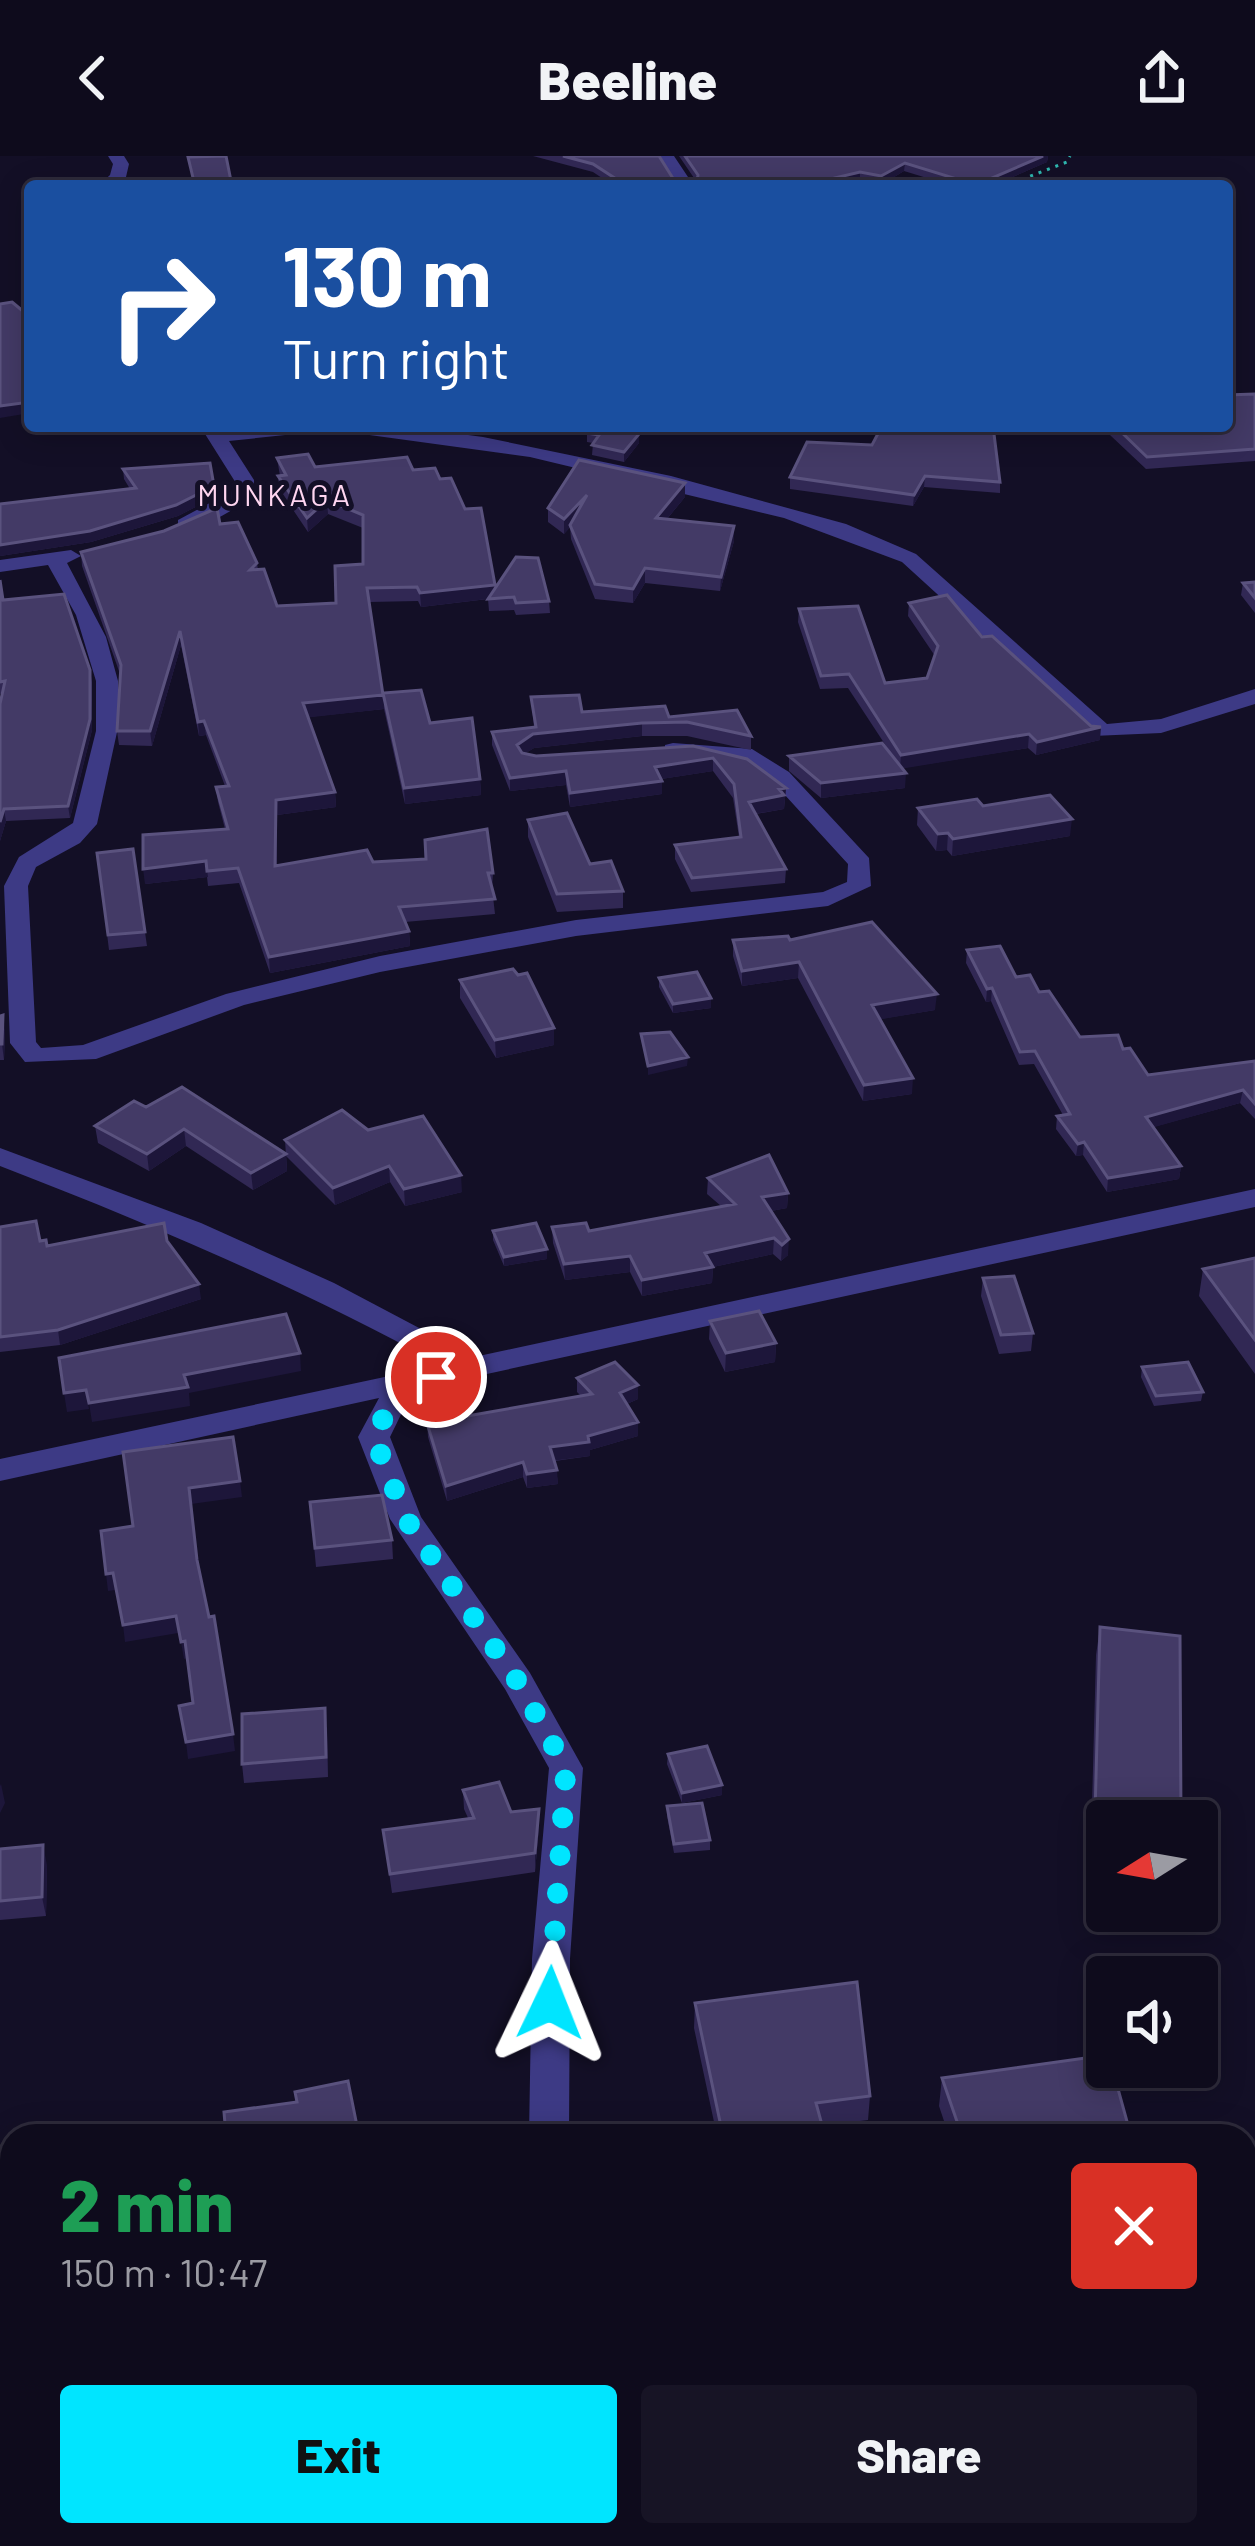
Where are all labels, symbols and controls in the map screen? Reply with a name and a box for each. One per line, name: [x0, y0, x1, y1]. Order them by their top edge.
icon: back: [60, 45, 126, 111]
icon: share: [1129, 45, 1195, 111]
text: Beeline: [538, 46, 717, 111]
text: 130 m: [282, 223, 492, 324]
icon: right: [84, 228, 240, 384]
text: Turn right: [282, 325, 510, 390]
district label: MUNKAGA: [197, 476, 353, 512]
pin: [385, 1326, 487, 1428]
icon: arrive: [403, 1344, 469, 1410]
north arrow: [1086, 1800, 1218, 1932]
map controls: [1086, 1800, 1218, 2088]
position arrow: [487, 1940, 613, 2066]
button: sound: [1086, 1956, 1218, 2088]
text: 2 min: [60, 2160, 234, 2246]
button: close: [1071, 2163, 1197, 2289]
text: 150 m · 10:47: [60, 2248, 267, 2295]
button: Exit: [60, 2385, 617, 2523]
button: Share: [641, 2385, 1197, 2523]

